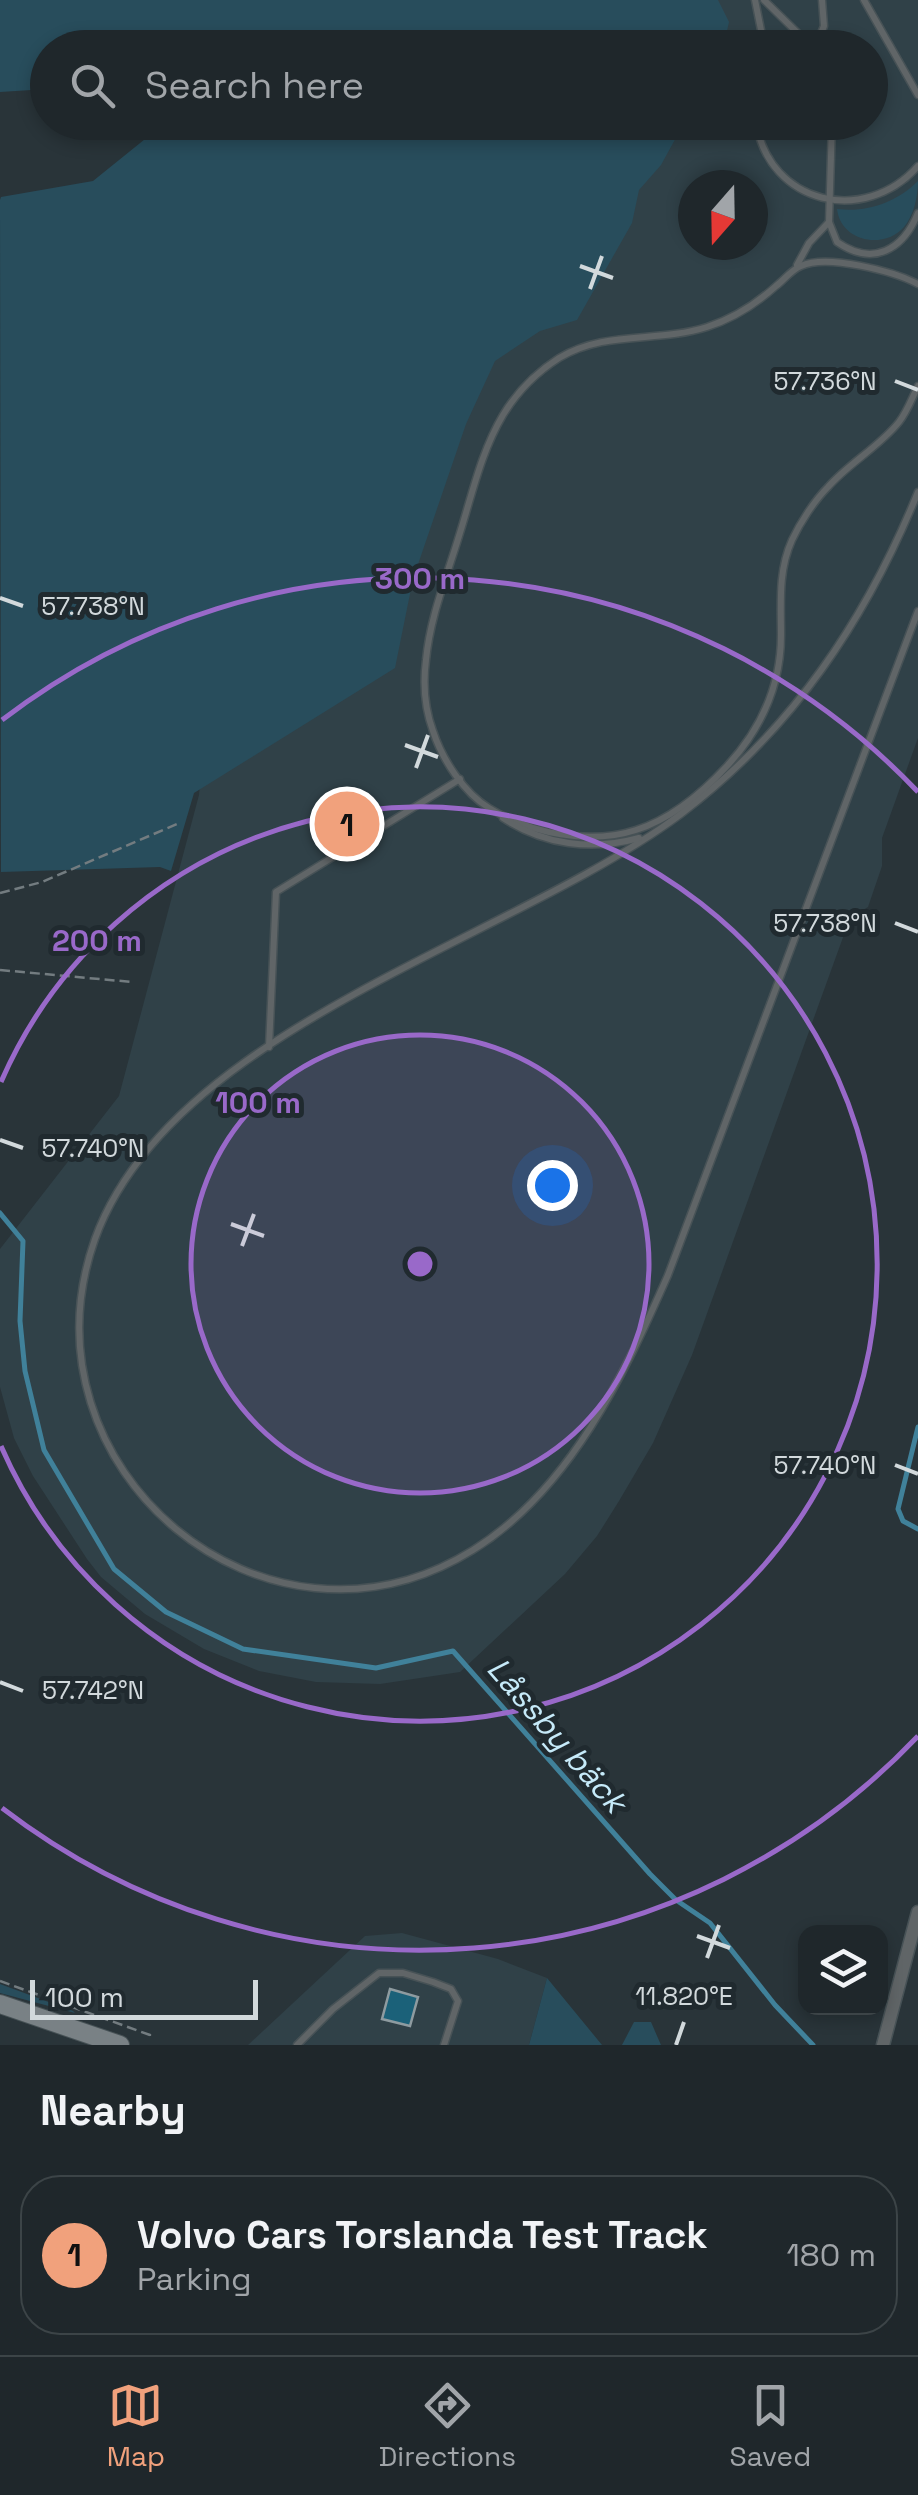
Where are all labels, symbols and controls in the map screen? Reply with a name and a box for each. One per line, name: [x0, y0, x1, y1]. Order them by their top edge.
search box: [30, 30, 888, 140]
icon: search: [65, 58, 120, 113]
text: Search here: [145, 61, 364, 109]
north arrow: [678, 170, 768, 260]
text: 57.736°N: [773, 365, 877, 397]
text: 300 m: [375, 559, 465, 598]
text: 57.738°N: [41, 590, 145, 622]
pin: 1: [314, 786, 380, 862]
text: 57.738°N: [773, 907, 877, 939]
text: 200 m: [52, 921, 142, 960]
text: 100 m: [215, 1083, 301, 1122]
text: 57.740°N: [42, 1132, 144, 1164]
your location: [527, 1160, 578, 1211]
centre of rings: [402, 1246, 438, 1282]
text: 57.740°N: [774, 1449, 876, 1481]
water label: Låssby bäck: [479, 1649, 638, 1824]
text: 57.742°N: [42, 1674, 144, 1706]
map controls: [798, 1925, 888, 2015]
button: layers: [798, 1925, 888, 2015]
scale bar: [30, 1975, 258, 2020]
text: 100 m: [45, 1979, 124, 2015]
text: 11.820°E: [635, 1980, 733, 2012]
text: Nearby: [40, 2084, 186, 2137]
text: Volvo Cars Torslanda Test Track: [137, 2211, 708, 2259]
text: 1: [67, 2235, 82, 2275]
text: 180 m: [786, 2235, 876, 2275]
text: Parking: [137, 2259, 252, 2299]
tab: Map: [107, 2378, 165, 2474]
tab: Directions: [379, 2378, 516, 2474]
tab: Saved: [730, 2378, 811, 2474]

